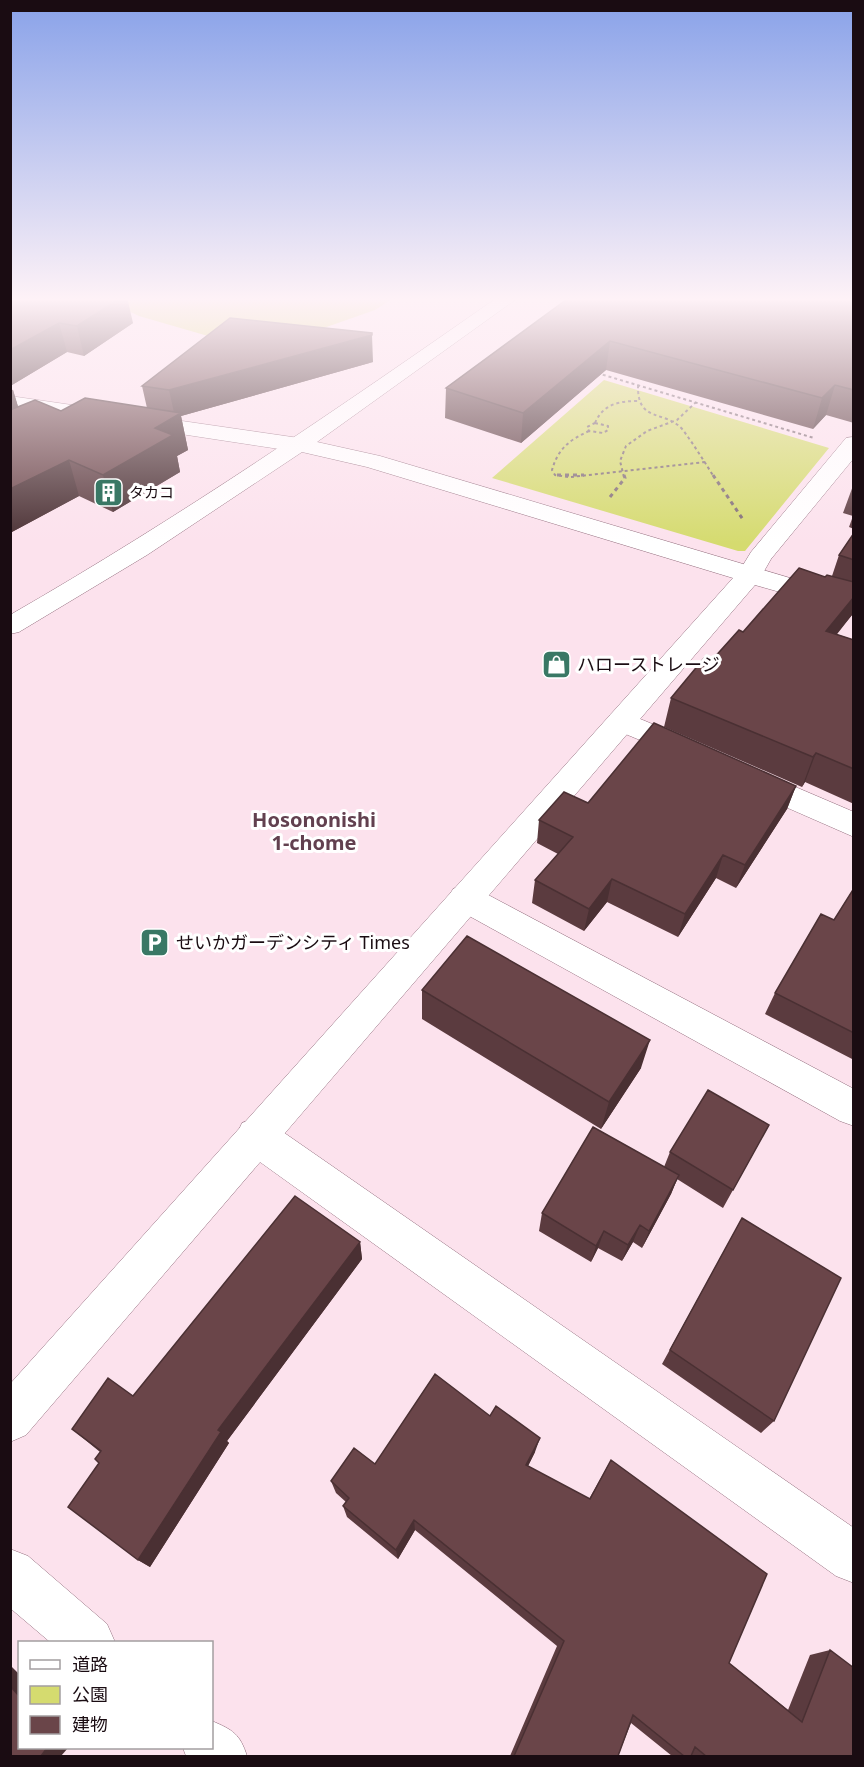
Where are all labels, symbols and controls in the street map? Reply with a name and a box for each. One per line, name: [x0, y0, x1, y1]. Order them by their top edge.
building icon: タカコ: [92, 476, 124, 508]
place label: タカコ: [129, 482, 174, 502]
shop icon: ハローストレージ: [540, 648, 572, 680]
place label: ハローストレージ: [577, 652, 720, 676]
district label: Hosononishi 1-chome: [252, 806, 376, 856]
parking icon: せいかガーデンシティ Times: [139, 926, 171, 958]
place label: せいかガーデンシティ Times: [176, 930, 410, 954]
legend: [18, 1641, 213, 1749]
text: 道路: [72, 1652, 108, 1676]
text: 公園: [72, 1682, 108, 1706]
text: 建物: [72, 1712, 108, 1736]

